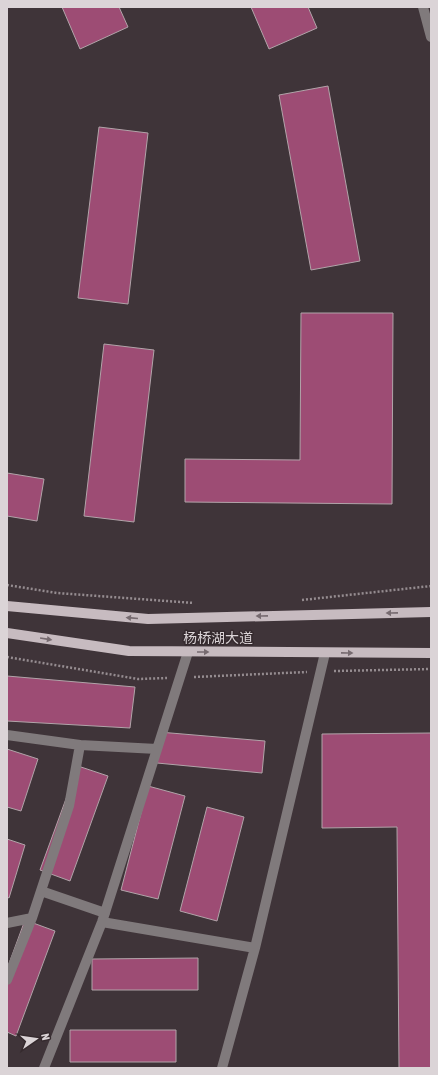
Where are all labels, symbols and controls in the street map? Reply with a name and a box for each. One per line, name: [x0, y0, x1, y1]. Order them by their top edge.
one-way arrow: [385, 610, 398, 616]
one-way arrow: [256, 613, 268, 620]
one-way arrow: [126, 615, 138, 621]
street label: 杨桥湖大道: [183, 630, 253, 646]
one-way arrow: [39, 636, 52, 642]
one-way arrow: [197, 649, 210, 655]
one-way arrow: [341, 650, 354, 656]
north arrow: [16, 1019, 56, 1059]
text: N: [39, 1032, 52, 1041]

